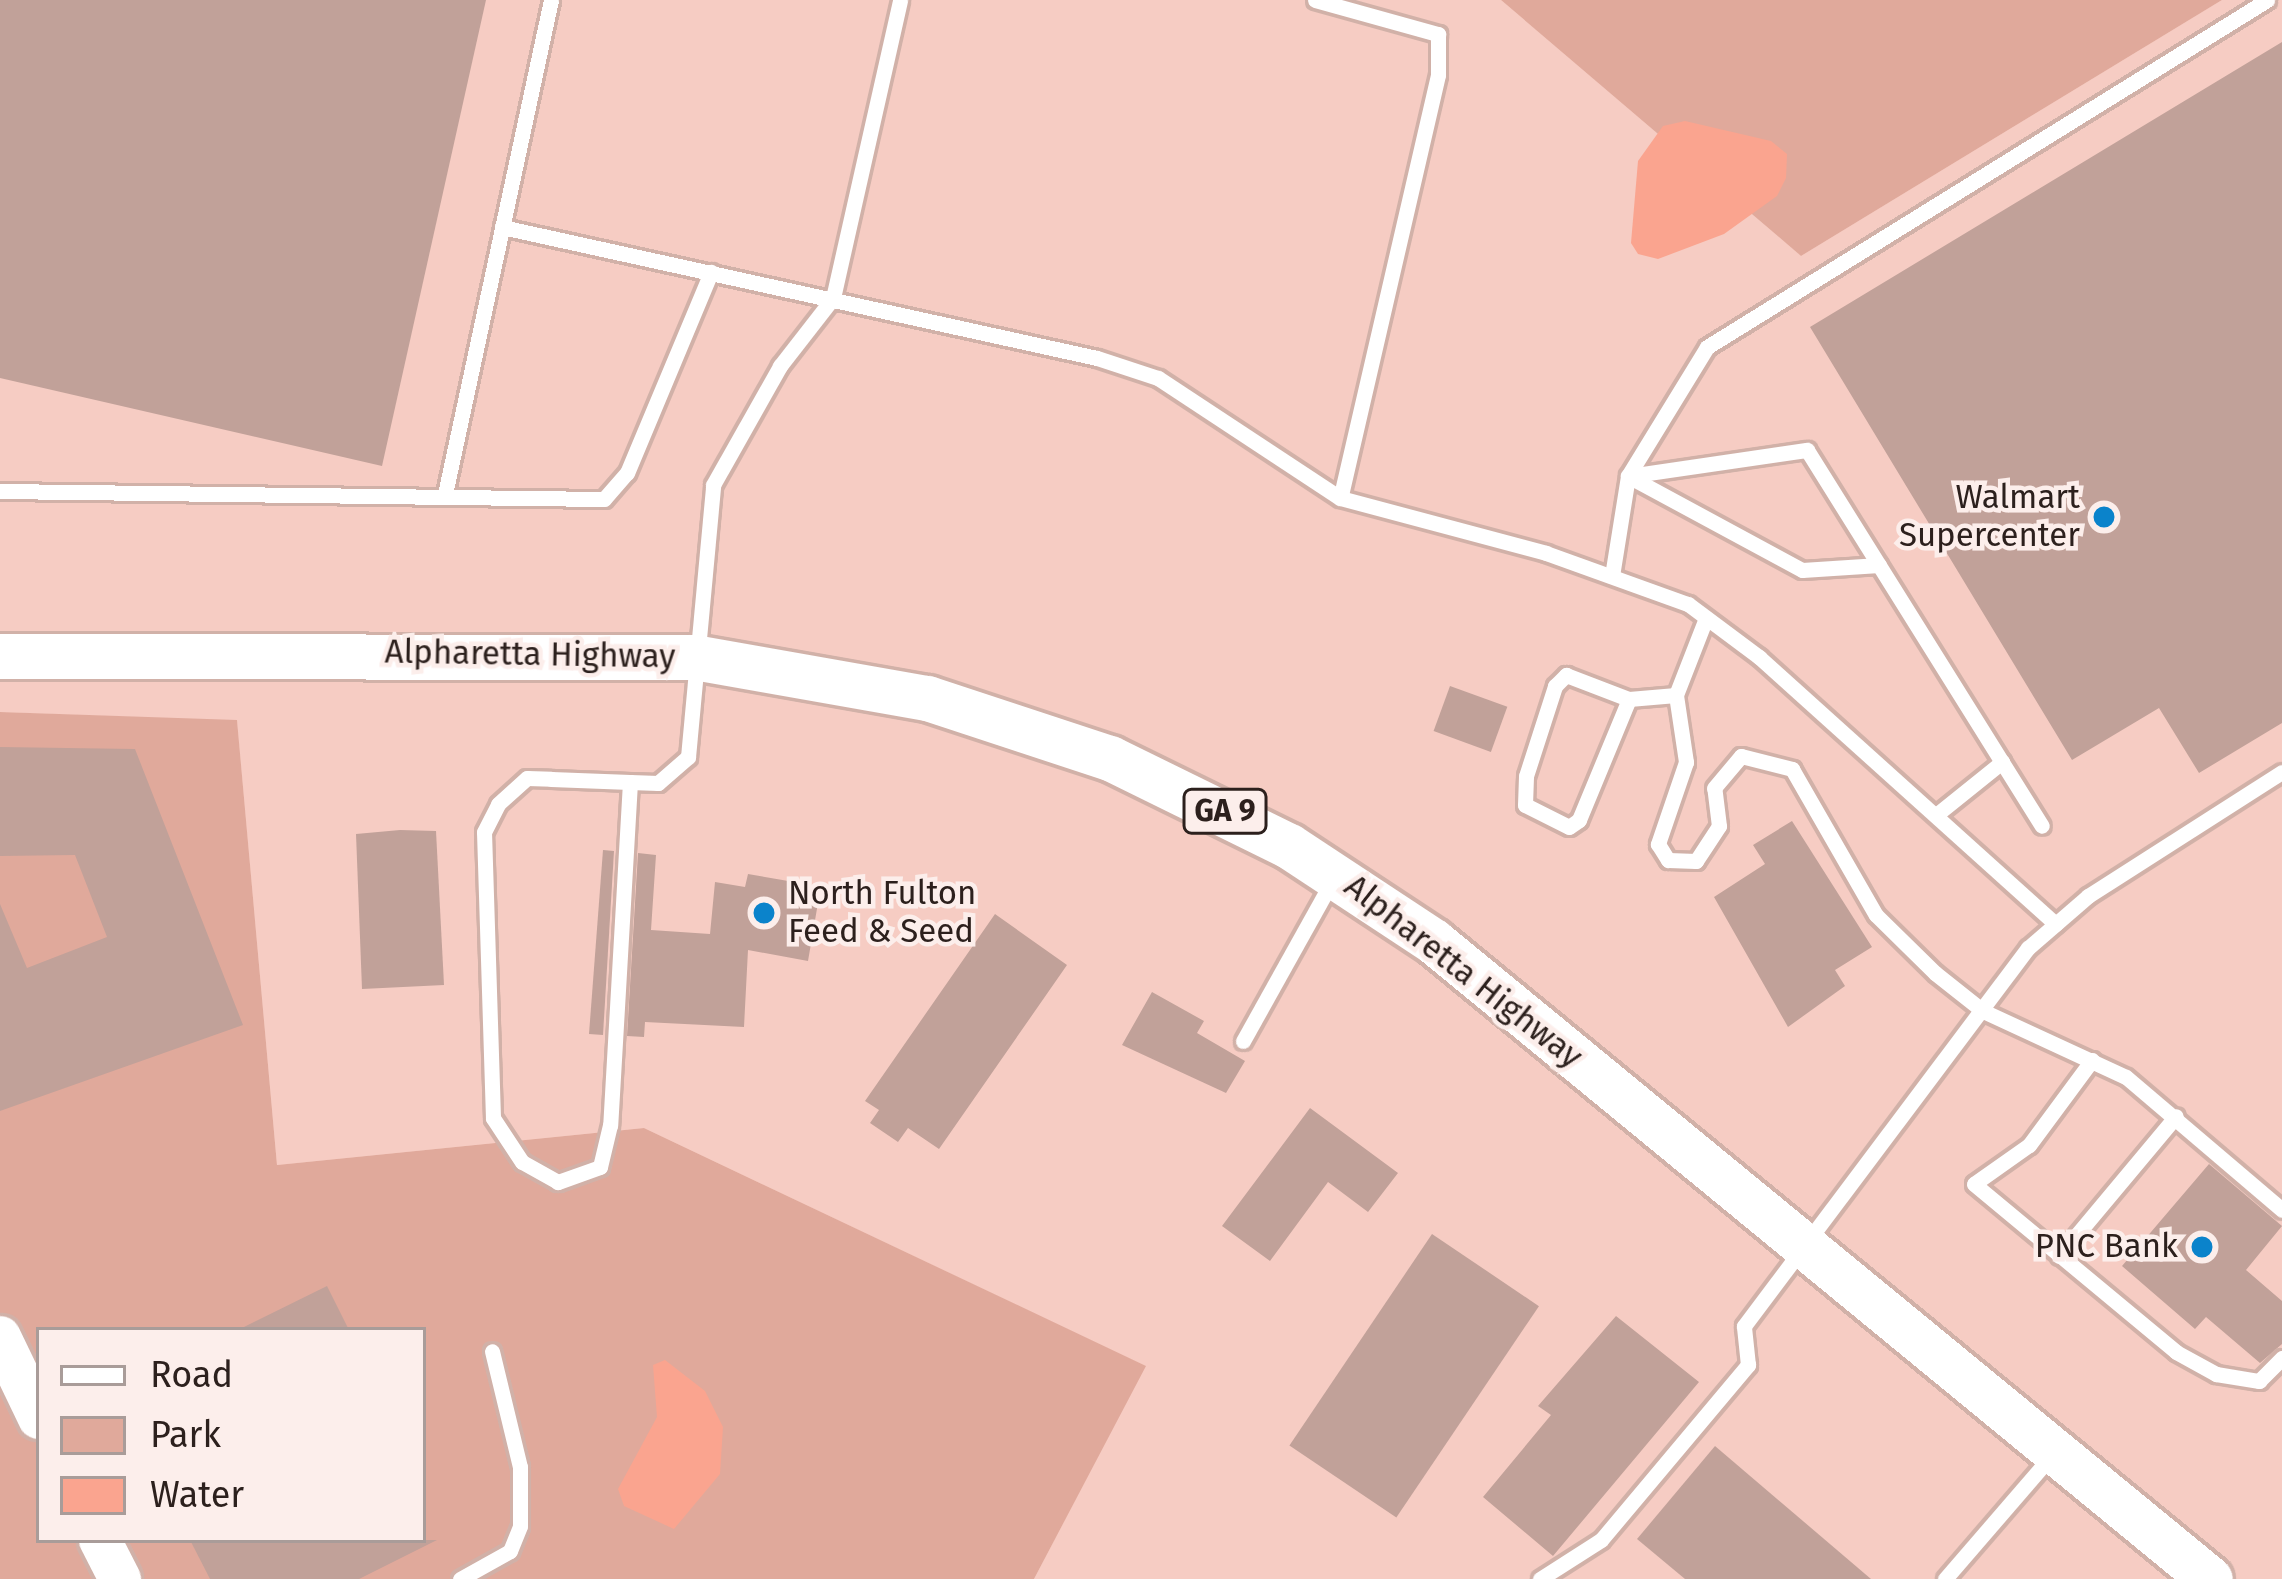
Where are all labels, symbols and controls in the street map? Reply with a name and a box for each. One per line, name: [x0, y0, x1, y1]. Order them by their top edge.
place label: Walmart Supercenter: [1899, 478, 2080, 556]
marker: Walmart Supercenter: [2091, 504, 2117, 530]
street label: Alpharetta Highway: [384, 633, 676, 677]
road number: GA 9: [1180, 787, 1270, 835]
street label: Alpharetta Highway: [1336, 867, 1590, 1077]
place label: North Fulton Feed & Seed: [788, 874, 976, 952]
marker: North Fulton Feed & Seed: [751, 900, 777, 926]
place label: PNC Bank: [2035, 1227, 2178, 1267]
marker: PNC Bank: [2189, 1234, 2215, 1260]
legend: [36, 1327, 426, 1543]
text: Road: [150, 1353, 233, 1397]
text: Park: [150, 1413, 221, 1457]
text: Water: [150, 1473, 244, 1517]

